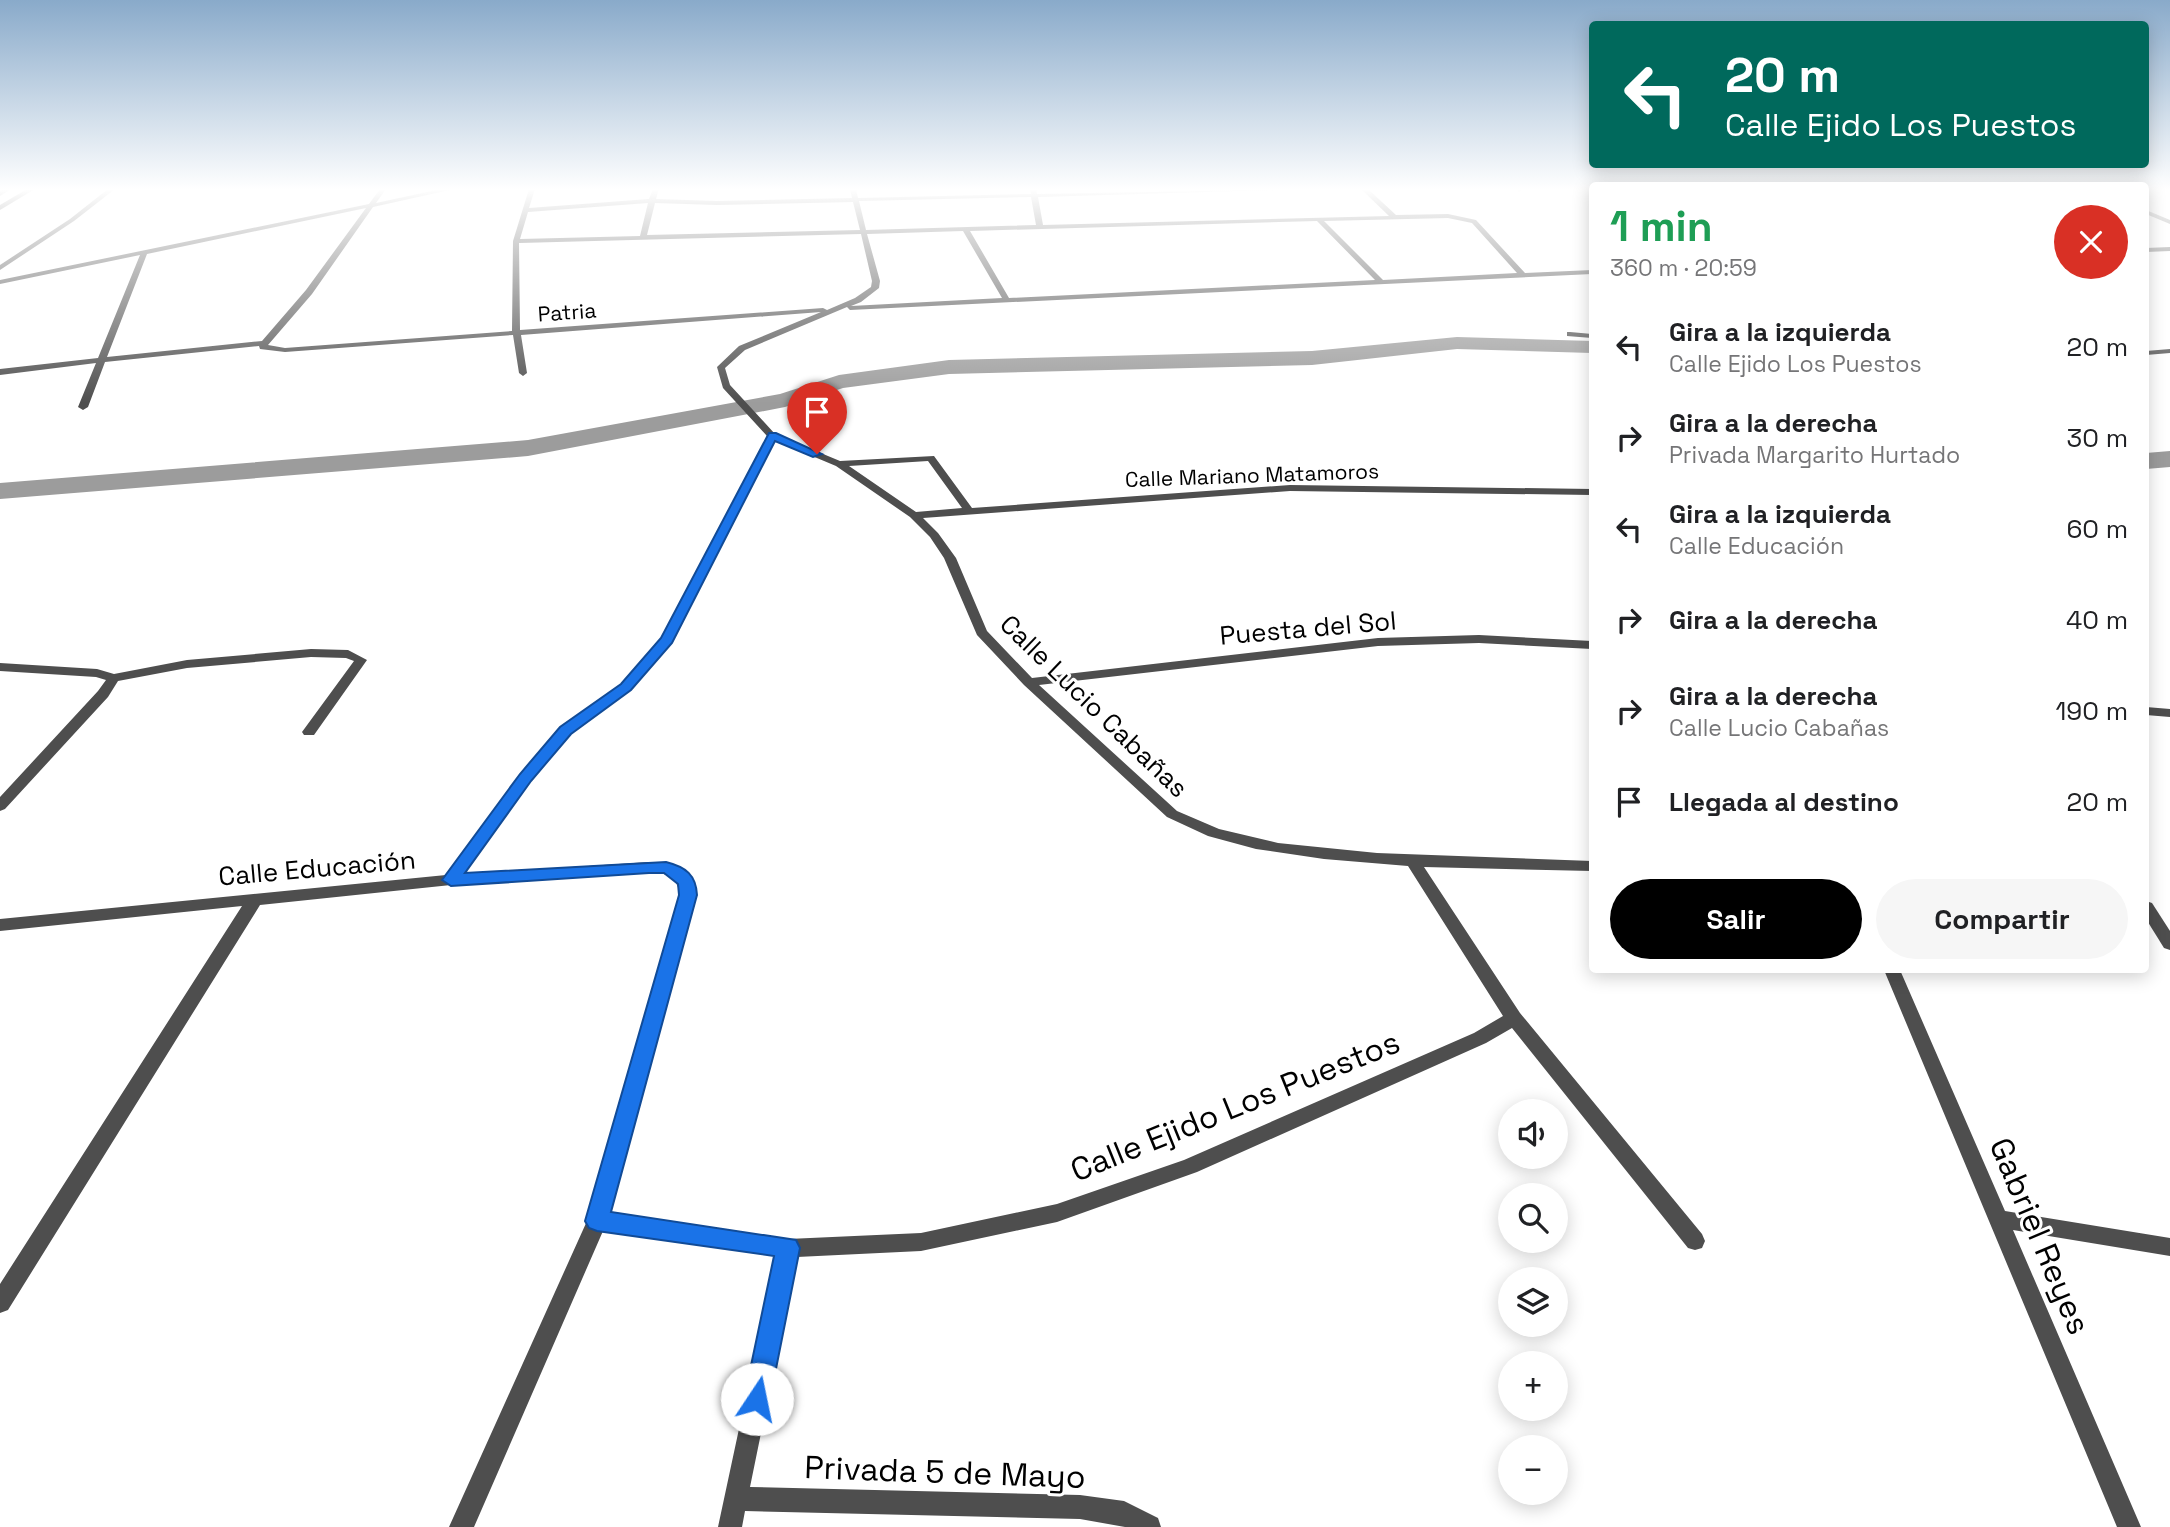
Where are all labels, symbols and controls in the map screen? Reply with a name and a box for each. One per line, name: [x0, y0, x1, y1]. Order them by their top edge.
text: 20 m: [1725, 44, 1840, 106]
icon: left: [1610, 49, 1701, 140]
text: Calle Ejido Los Puestos: [1725, 105, 2076, 145]
text: 1 min: [1610, 200, 1713, 253]
button: close: [2054, 205, 2128, 279]
text: 360 m · 20:59: [1610, 253, 1757, 283]
street label: Patria: [537, 296, 597, 328]
text: Gira a la izquierda: [1669, 315, 1891, 349]
icon: left: [1610, 328, 1648, 366]
text: 20 m: [2067, 330, 2128, 364]
text: Calle Ejido Los Puestos: [1669, 349, 1922, 379]
pin: [787, 382, 847, 454]
icon: arrive: [798, 393, 836, 431]
text: Gira a la derecha: [1669, 406, 1878, 440]
icon: right: [1610, 419, 1648, 457]
text: 30 m: [2067, 421, 2128, 455]
text: Privada Margarito Hurtado: [1669, 440, 1960, 470]
street label: Calle Mariano Matamoros: [1125, 457, 1379, 493]
text: Gira a la izquierda: [1669, 497, 1891, 531]
icon: left: [1610, 510, 1648, 548]
text: 60 m: [2066, 512, 2128, 546]
text: Calle Educación: [1669, 531, 1844, 561]
icon: right: [1610, 601, 1648, 639]
street label: Puesta del Sol: [1218, 603, 1398, 653]
text: Gira a la derecha: [1669, 603, 1878, 637]
text: 40 m: [2066, 603, 2128, 637]
street label: Calle Lucio Cabañas: [993, 607, 1195, 805]
text: Gira a la derecha: [1669, 679, 1878, 713]
icon: right: [1610, 692, 1648, 730]
text: 190 m: [2056, 694, 2128, 728]
text: Calle Lucio Cabañas: [1669, 713, 1889, 743]
icon: arrive: [1610, 783, 1648, 821]
text: Llegada al destino: [1669, 785, 1899, 819]
text: 20 m: [2067, 785, 2128, 819]
street label: Calle Educación: [217, 842, 417, 894]
button: Salir: [1610, 879, 1862, 959]
button: Compartir: [1876, 879, 2128, 959]
street label: Calle Ejido Los Puestos: [1065, 1022, 1405, 1190]
map controls: [1498, 1099, 1568, 1505]
button: sound: [1498, 1099, 1568, 1169]
street label: Gabriel Reyes: [1981, 1132, 2099, 1340]
button: search: [1498, 1183, 1568, 1253]
button: layers: [1498, 1267, 1568, 1337]
button: +: [1498, 1351, 1568, 1421]
position arrow: [720, 1362, 794, 1436]
button: −: [1498, 1435, 1568, 1505]
street label: Privada 5 de Mayo: [804, 1447, 1086, 1497]

